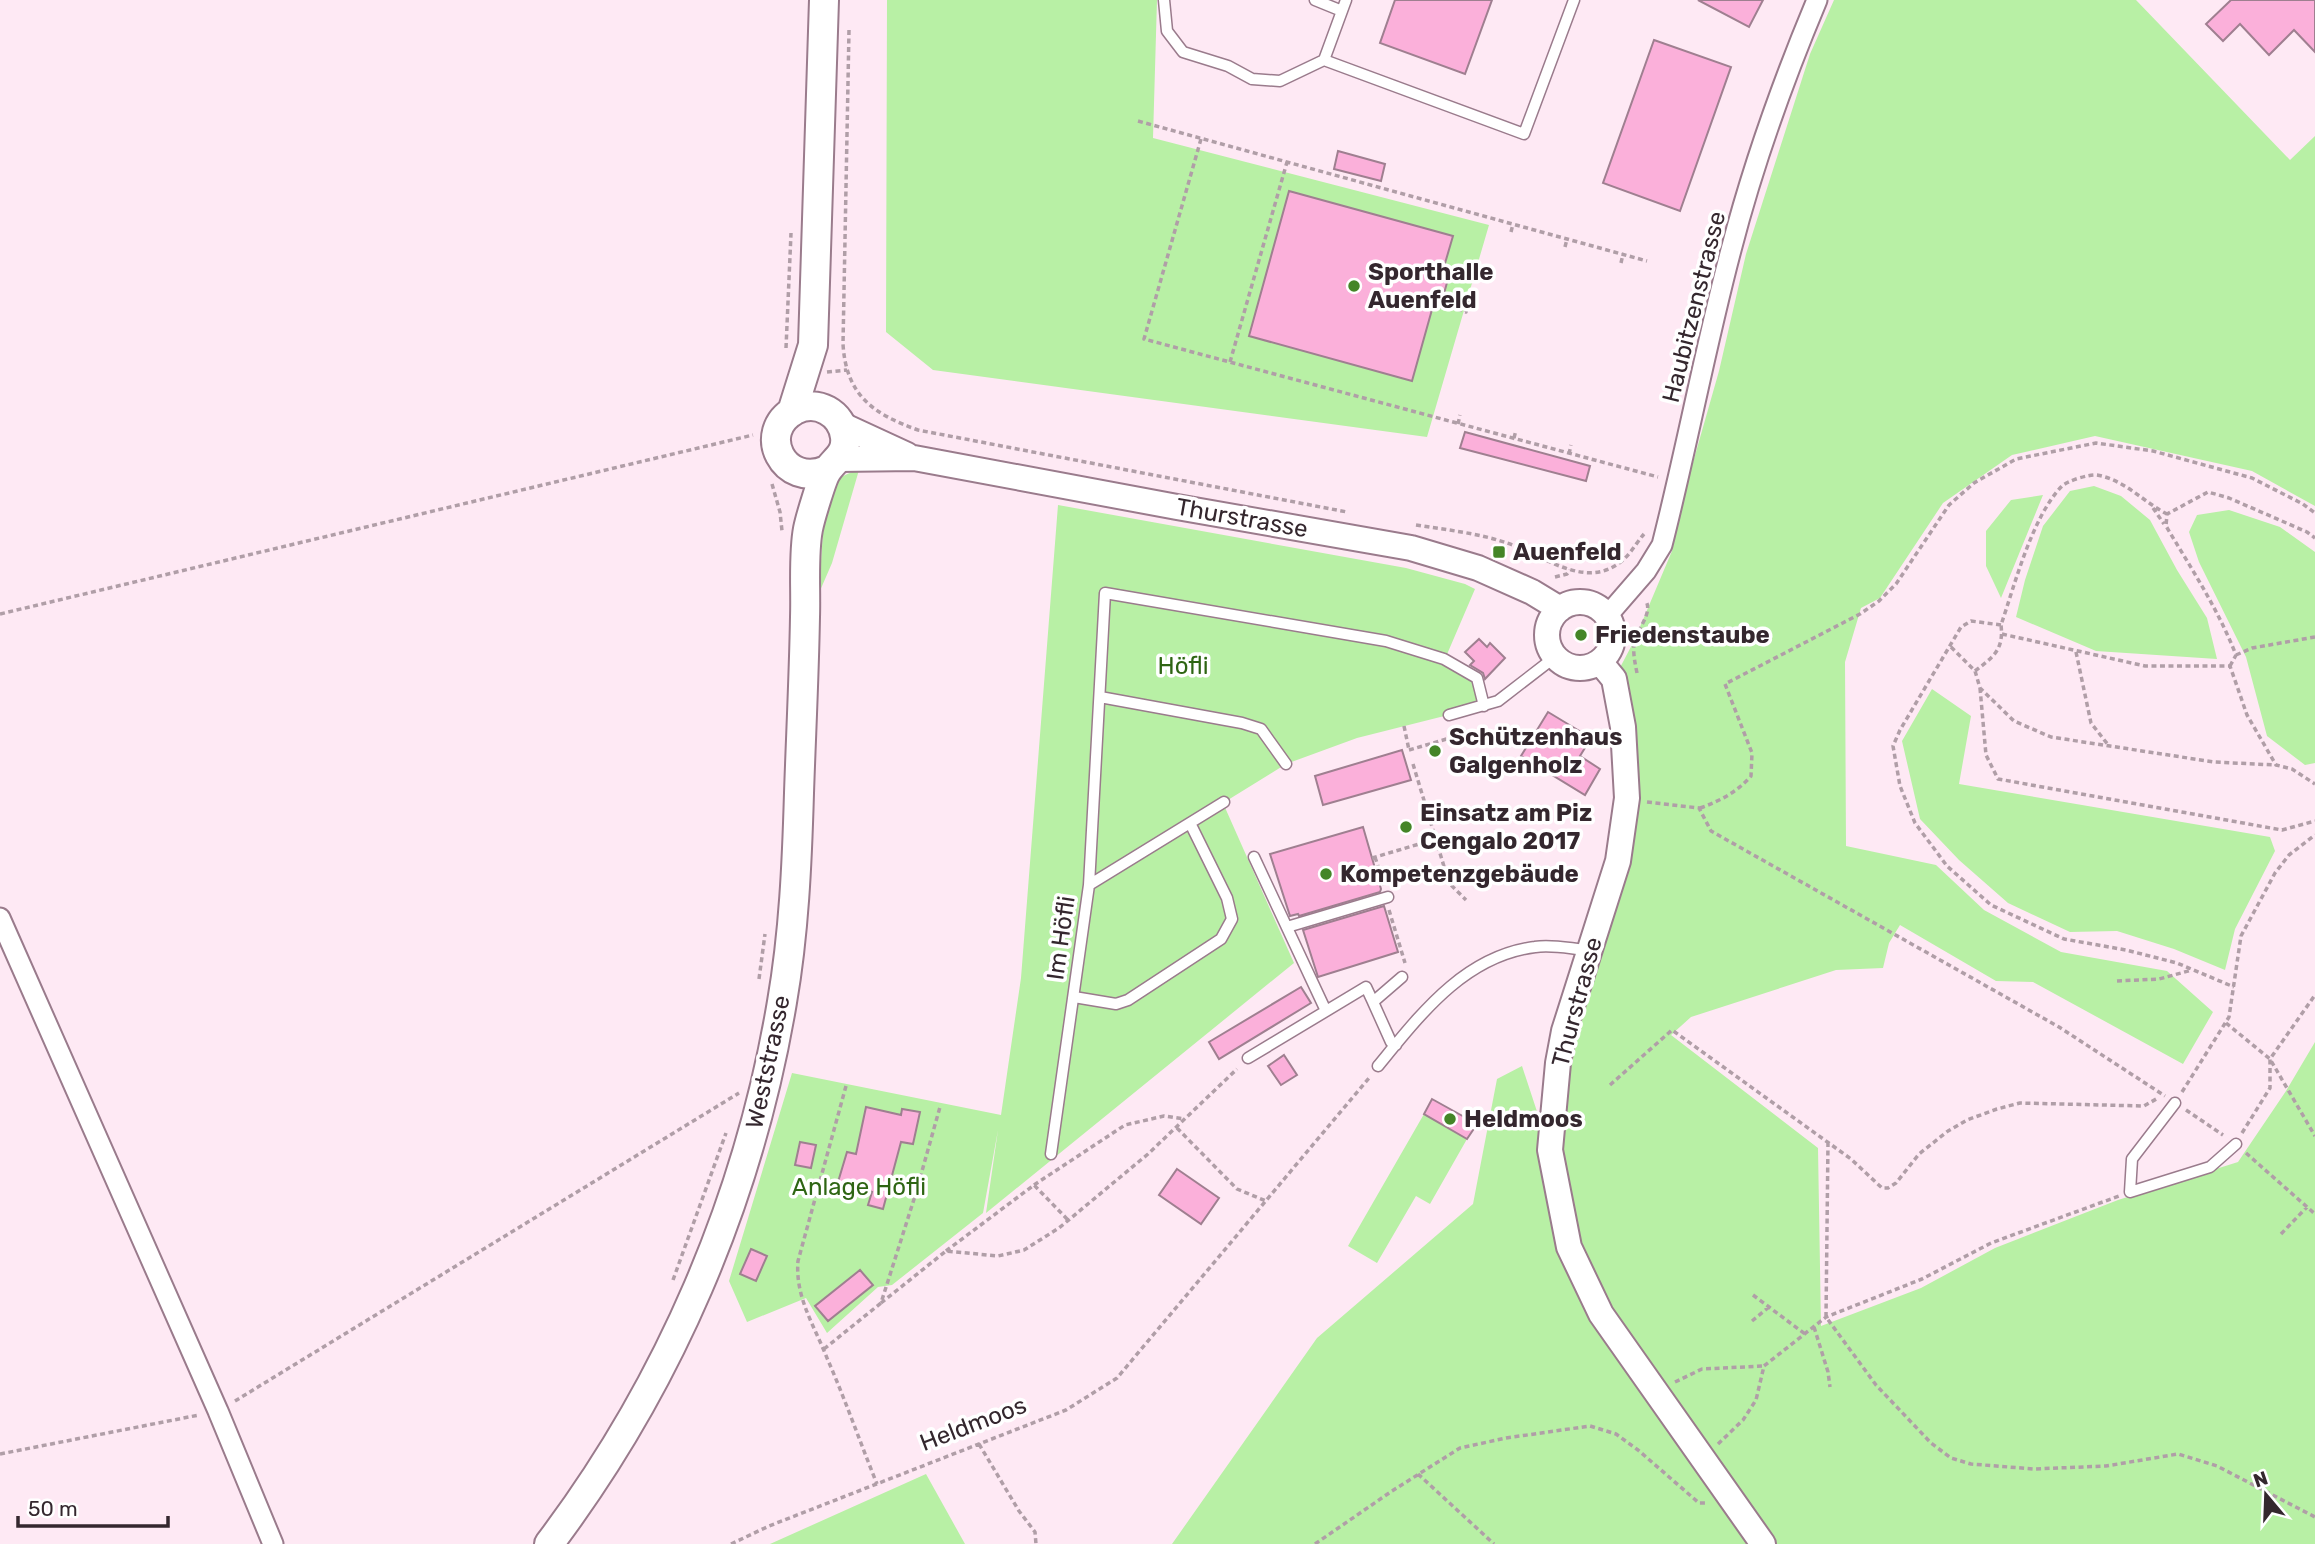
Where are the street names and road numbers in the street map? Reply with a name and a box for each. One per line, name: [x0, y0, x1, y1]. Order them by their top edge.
street label: Haubitzenstrasse: [1657, 209, 1731, 405]
street label: Thurstrasse: [1174, 493, 1310, 543]
street label: Im Höfli: [1041, 894, 1081, 982]
street label: Thurstrasse: [1546, 934, 1608, 1070]
street label: Weststrasse: [740, 993, 796, 1131]
street label: Heldmoos: [916, 1391, 1030, 1457]

